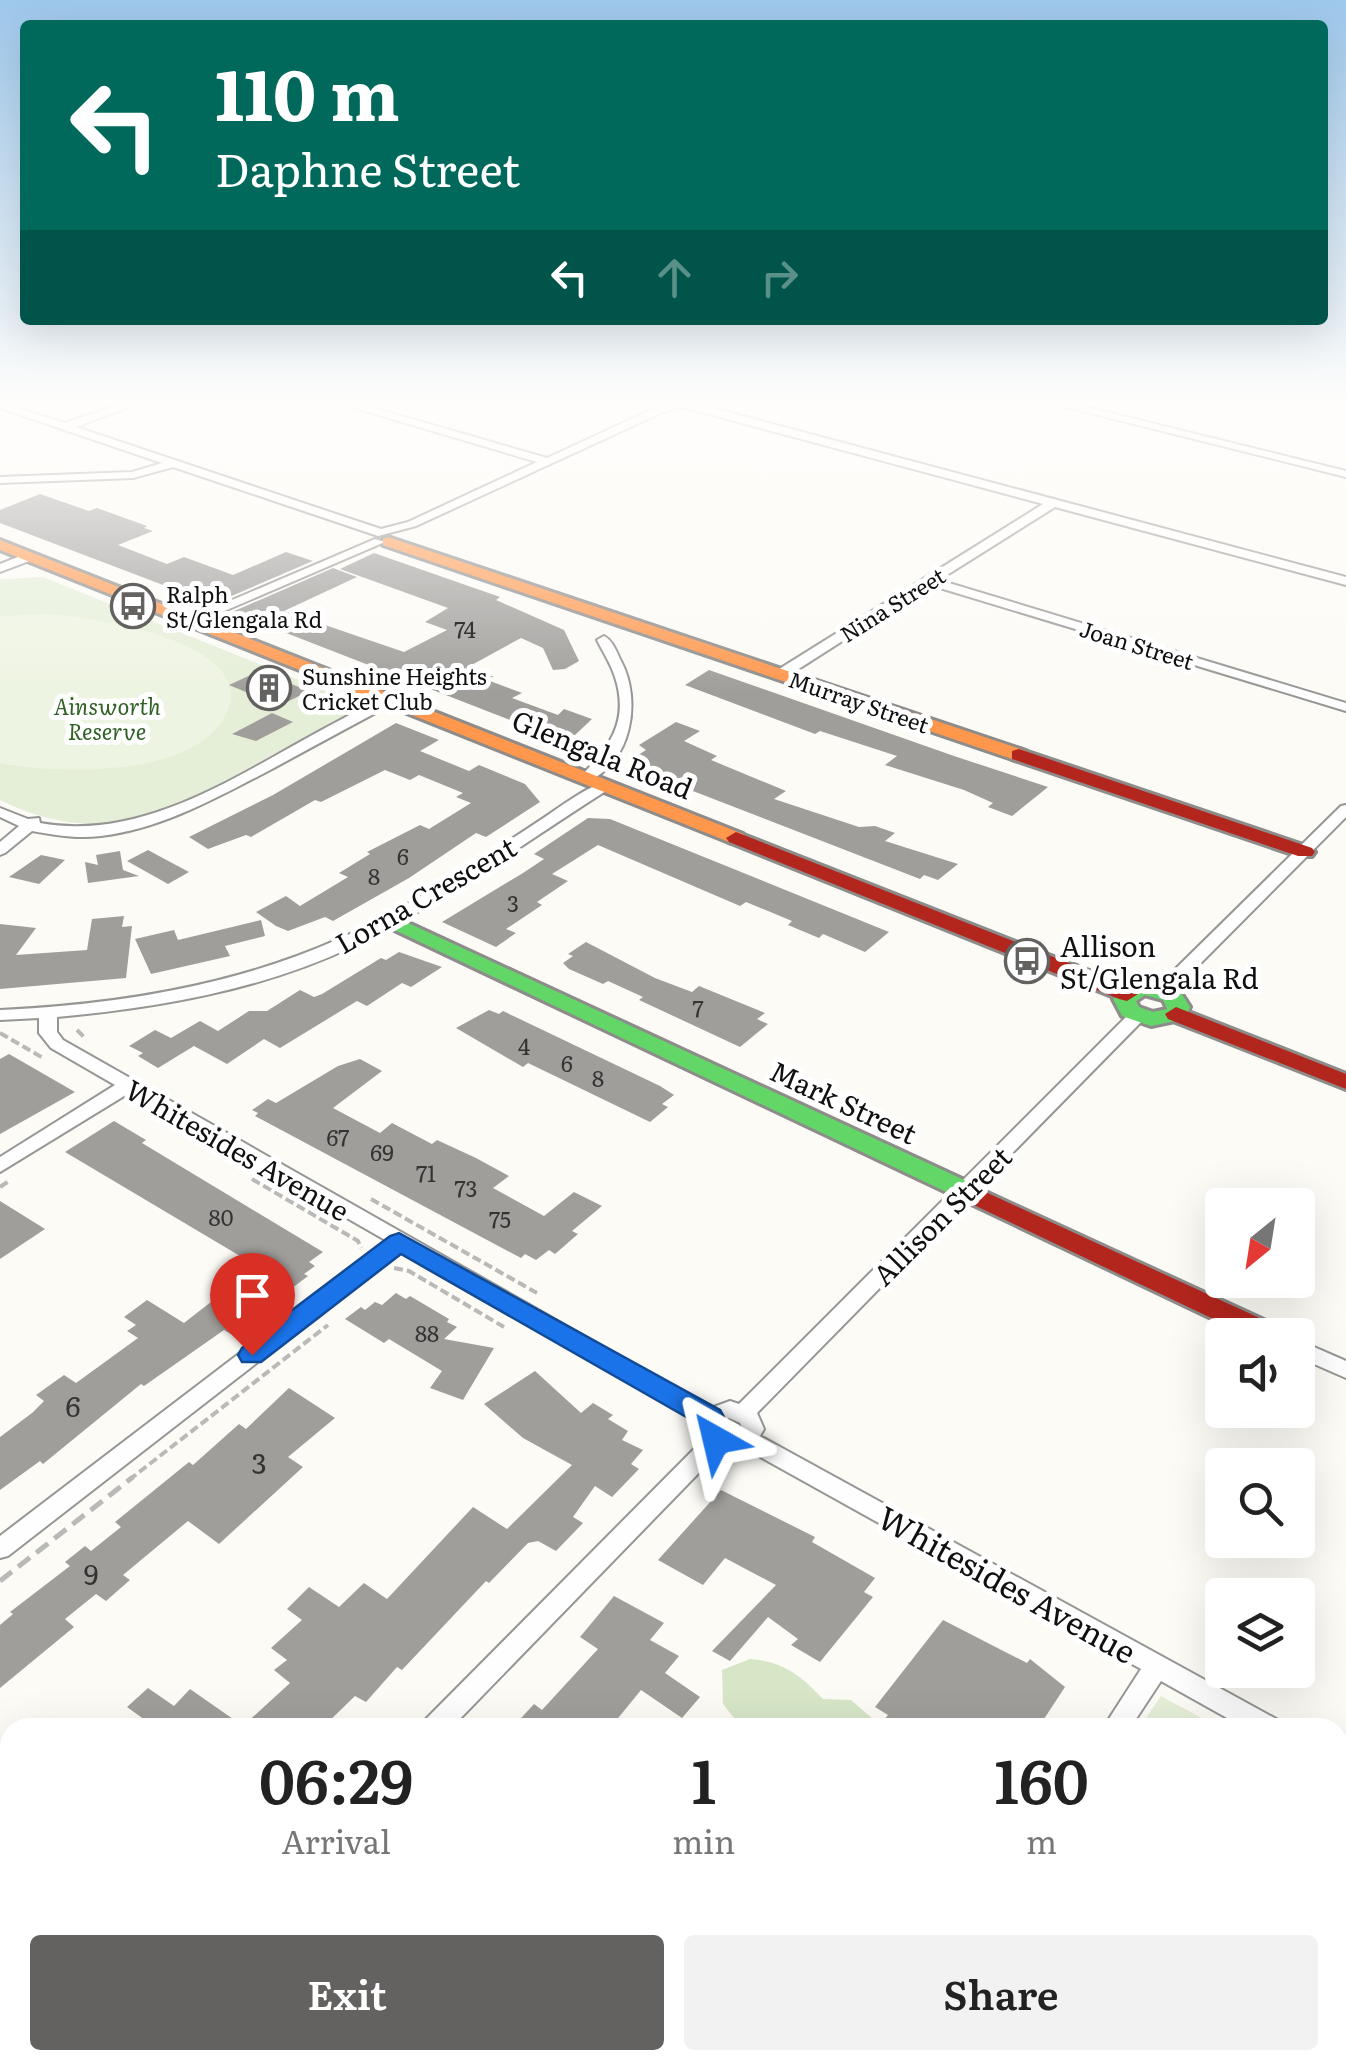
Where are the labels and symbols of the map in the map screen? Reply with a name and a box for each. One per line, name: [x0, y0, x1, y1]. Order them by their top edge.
street label: Nina Street: [833, 558, 951, 649]
place label: Ralph St/Glengala Rd: [166, 577, 322, 635]
bus stop icon: Ralph St/Glengala Rd: [110, 583, 156, 629]
street label: Joan Street: [1076, 611, 1198, 677]
house number: 74: [454, 612, 476, 645]
place label: Sunshine Heights Cricket Club: [302, 659, 487, 717]
street label: Murray Street: [784, 662, 934, 740]
building icon: Sunshine Heights Cricket Club: [246, 665, 292, 711]
park label: Ainsworth Reserve: [53, 689, 161, 747]
street label: Glengala Road: [506, 698, 700, 808]
street label: Lorna Crescent: [327, 825, 524, 963]
house number: 6: [397, 839, 409, 872]
house number: 8: [368, 859, 380, 892]
house number: 3: [507, 886, 519, 919]
place label: Allison St/Glengala Rd: [1060, 924, 1259, 998]
bus stop icon: Allison St/Glengala Rd: [1004, 938, 1050, 984]
house number: 7: [692, 991, 704, 1024]
house number: 4: [518, 1029, 530, 1062]
house number: 6: [561, 1046, 573, 1079]
street label: Mark Street: [764, 1049, 925, 1154]
house number: 8: [592, 1061, 604, 1094]
street label: Whitesides Avenue: [118, 1068, 358, 1230]
house number: 67: [327, 1120, 349, 1153]
house number: 69: [370, 1135, 394, 1168]
street label: Allison Street: [862, 1135, 1021, 1294]
house number: 71: [416, 1156, 436, 1189]
house number: 73: [455, 1171, 477, 1204]
north arrow: [1205, 1188, 1315, 1298]
house number: 80: [209, 1200, 233, 1233]
house number: 75: [489, 1202, 511, 1235]
pin: [210, 1253, 295, 1356]
house number: 88: [415, 1316, 439, 1349]
house number: 6: [65, 1384, 81, 1426]
position arrow: [664, 1388, 768, 1492]
house number: 3: [251, 1441, 267, 1483]
street label: Whitesides Avenue: [870, 1492, 1146, 1674]
house number: 9: [84, 1552, 98, 1594]

